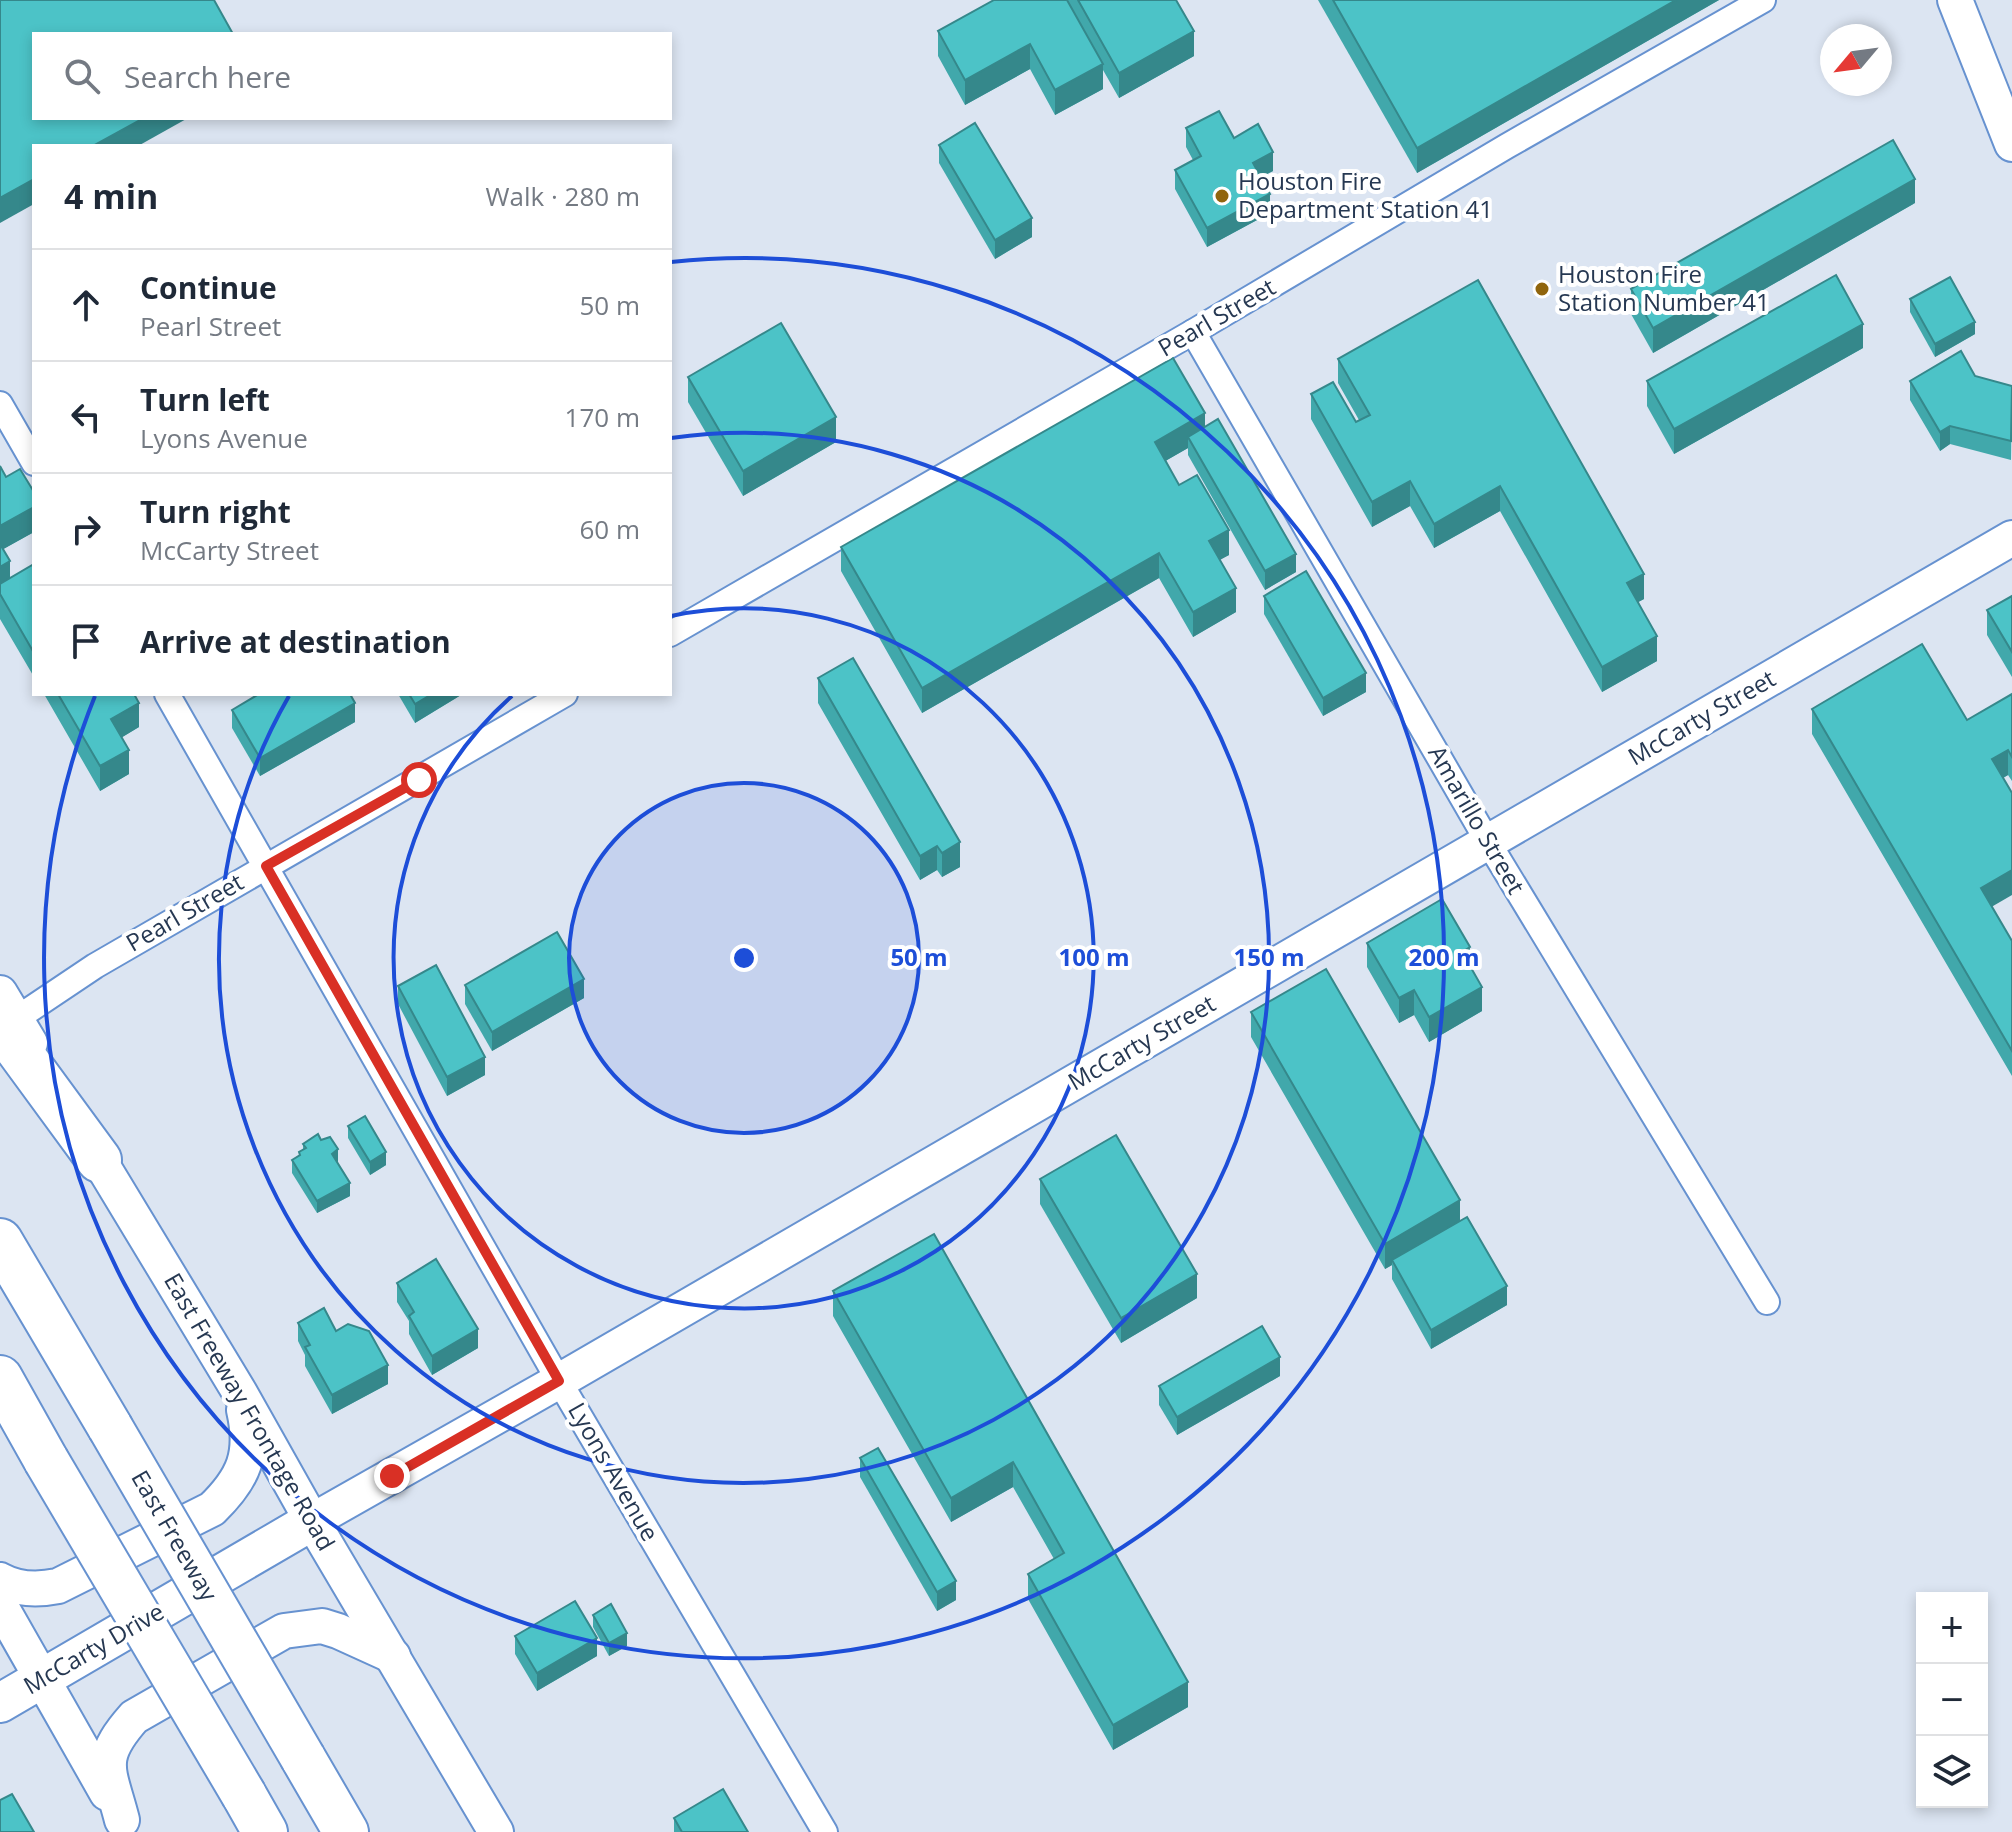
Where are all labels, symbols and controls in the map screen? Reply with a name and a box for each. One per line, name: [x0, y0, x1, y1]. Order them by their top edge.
north arrow: [1820, 24, 1892, 96]
search box: [32, 32, 672, 120]
icon: search: [60, 54, 104, 98]
text: Search here: [124, 56, 291, 97]
place label: Houston Fire Department Station 41: [1238, 164, 1493, 225]
text: 4 min: [64, 173, 158, 219]
text: Walk · 280 m: [486, 178, 640, 214]
marker: Houston Fire Department Station 41: [1213, 187, 1231, 205]
place label: Houston Fire Station Number 41: [1558, 257, 1770, 318]
text: Continue: [140, 267, 277, 308]
street label: Pearl Street: [1152, 270, 1281, 364]
marker: Houston Fire Station Number 41: [1533, 280, 1551, 298]
icon: ahead: [64, 283, 108, 327]
text: 50 m: [579, 287, 640, 323]
text: Pearl Street: [140, 308, 281, 344]
text: Turn left: [140, 379, 270, 420]
icon: left: [64, 395, 108, 439]
text: 170 m: [565, 399, 640, 435]
text: Lyons Avenue: [140, 420, 308, 456]
text: Turn right: [140, 491, 291, 532]
icon: right: [64, 507, 108, 551]
text: 60 m: [579, 511, 640, 547]
text: McCarty Street: [140, 532, 319, 568]
icon: arrive: [64, 619, 108, 663]
text: Arrive at destination: [140, 621, 451, 662]
street label: McCarty Street: [1621, 661, 1781, 772]
street label: Amarillo Street: [1421, 739, 1533, 900]
route start: [401, 762, 437, 798]
street label: Pearl Street: [120, 865, 249, 959]
text: 50 m: [890, 940, 948, 973]
text: 100 m: [1059, 940, 1129, 973]
text: 150 m: [1234, 940, 1304, 973]
text: 200 m: [1409, 940, 1479, 973]
centre of rings: [730, 944, 758, 972]
street label: McCarty Street: [1061, 986, 1221, 1097]
street label: East Freeway Frontage Road: [158, 1268, 340, 1556]
street label: Lyons Avenue: [561, 1396, 667, 1547]
route end: [374, 1458, 410, 1494]
street label: East Freeway: [125, 1466, 223, 1606]
map controls: [1916, 1592, 1988, 1808]
button: +: [1916, 1592, 1988, 1664]
street label: McCarty Drive: [17, 1594, 169, 1701]
button: −: [1916, 1664, 1988, 1736]
button: layers: [1916, 1736, 1988, 1808]

